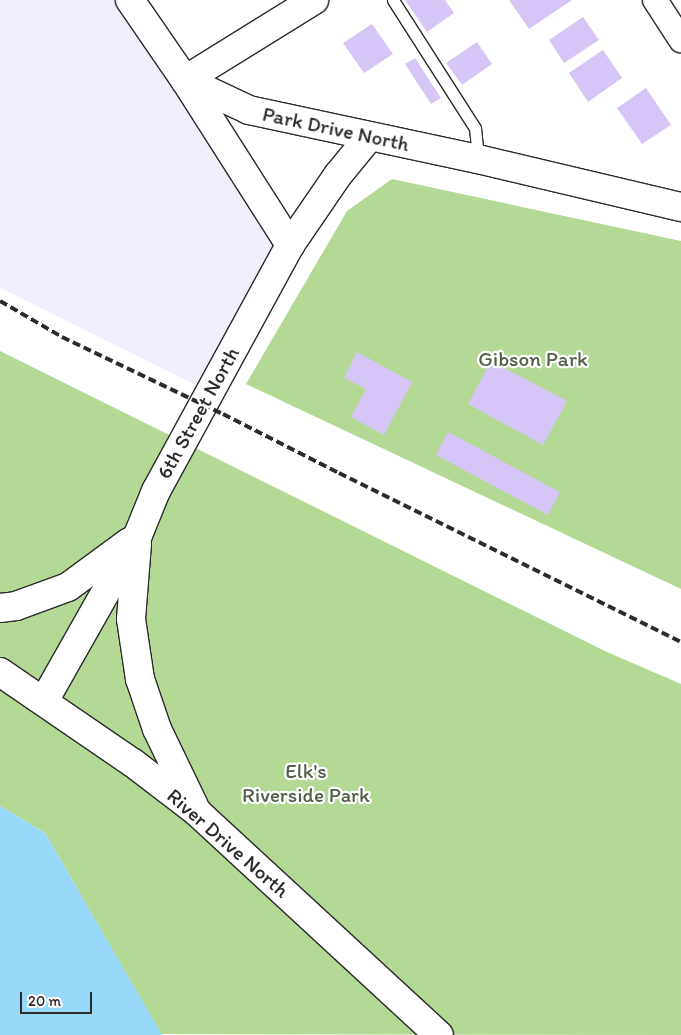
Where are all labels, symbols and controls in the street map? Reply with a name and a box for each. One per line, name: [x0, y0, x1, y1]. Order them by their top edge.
street label: Park Drive North: [260, 101, 412, 157]
street label: 6th Street North: [151, 343, 245, 483]
park label: Gibson Park: [479, 346, 587, 372]
park label: Elk's Riverside Park: [242, 758, 370, 808]
street label: River Drive North: [161, 783, 295, 903]
scale bar: [22, 982, 95, 1014]
text: 20 m: [28, 992, 61, 1010]

